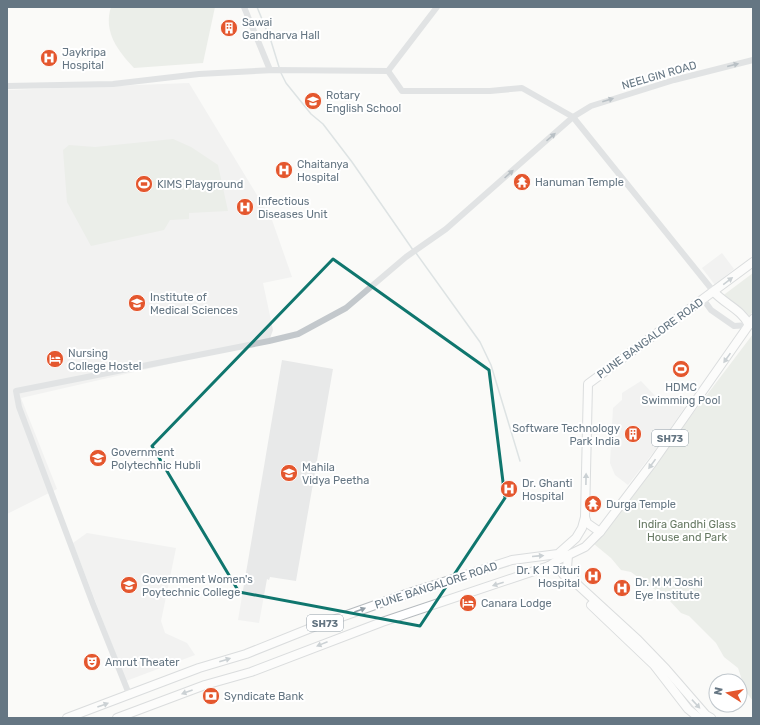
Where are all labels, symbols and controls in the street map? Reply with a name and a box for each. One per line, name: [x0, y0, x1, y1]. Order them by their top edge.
place label: Sawai Gandharva Hall: [242, 16, 320, 42]
building icon: Sawai Gandharva Hall: [219, 18, 239, 38]
place label: Jaykripa Hospital: [62, 46, 106, 72]
hospital icon: Jaykripa Hospital: [39, 48, 59, 68]
street label: NEELGIN ROAD: [620, 59, 698, 92]
one-way arrow: [727, 61, 739, 67]
place label: Rotary English School: [326, 89, 401, 115]
school or university icon: Rotary English School: [303, 91, 323, 111]
one-way arrow: [602, 97, 614, 103]
one-way arrow: [546, 132, 556, 141]
place label: Chaitanya Hospital: [297, 158, 349, 184]
hospital icon: Chaitanya Hospital: [274, 160, 294, 180]
one-way arrow: [504, 170, 514, 179]
temple icon: Hanuman Temple: [512, 172, 532, 192]
sports icon: KIMS Playground: [134, 174, 154, 194]
place label: Hanuman Temple: [535, 176, 624, 189]
place label: KIMS Playground: [157, 178, 243, 191]
place label: Infectious Diseases Unit: [258, 195, 328, 221]
hospital icon: Infectious Diseases Unit: [235, 197, 255, 217]
one-way arrow: [723, 276, 734, 285]
place label: Institute of Medical Sciences: [150, 291, 238, 317]
school or university icon: Institute of Medical Sciences: [127, 293, 147, 313]
street label: PUNE BANGALORE ROAD: [595, 295, 706, 381]
place label: Nursing College Hostel: [68, 347, 141, 373]
hotel icon: Nursing College Hostel: [45, 349, 65, 369]
one-way arrow: [723, 352, 731, 363]
sports icon: HDMC Swimming Pool: [671, 359, 691, 379]
place label: HDMC Swimming Pool: [642, 381, 720, 407]
place label: Software Technology Park India: [512, 422, 620, 448]
building icon: Software Technology Park India: [623, 424, 643, 444]
road number: SH73: [652, 430, 688, 446]
place label: Government Polytechnic Hubli: [111, 446, 201, 472]
school or university icon: Government Polytechnic Hubli: [88, 448, 108, 468]
one-way arrow: [648, 458, 656, 469]
place label: Mahila Vidya Peetha: [302, 461, 369, 487]
school or university icon: Mahila Vidya Peetha: [279, 463, 299, 483]
one-way arrow: [583, 472, 589, 485]
place label: Dr. Ghanti Hospital: [522, 477, 572, 503]
hospital icon: Dr. Ghanti Hospital: [499, 479, 519, 499]
temple icon: Durga Temple: [583, 494, 603, 514]
place label: Durga Temple: [606, 498, 676, 511]
park label: Indira Gandhi Glass House and Park: [638, 518, 736, 544]
one-way arrow: [532, 553, 544, 560]
street label: PUNE BANGALORE ROAD: [373, 559, 499, 611]
place label: Dr. K H Jituri Hospital: [516, 564, 580, 590]
hospital icon: Dr. K H Jituri Hospital: [583, 566, 603, 586]
place label: Government Women's Poytechnic College: [142, 573, 253, 599]
school or university icon: Government Women's Poytechnic College: [119, 575, 139, 595]
place label: Dr. M M Joshi Eye Institute: [635, 576, 703, 602]
hospital icon: Dr. M M Joshi Eye Institute: [612, 578, 632, 598]
one-way arrow: [492, 581, 504, 587]
hotel icon: Canara Lodge: [458, 593, 478, 613]
place label: Canara Lodge: [481, 597, 552, 610]
one-way arrow: [355, 607, 367, 613]
road number: SH73: [307, 615, 343, 631]
one-way arrow: [316, 642, 328, 648]
theatre icon: Amrut Theater: [82, 652, 102, 672]
place label: Amrut Theater: [105, 656, 180, 669]
one-way arrow: [220, 657, 232, 663]
north arrow: [708, 673, 748, 713]
bank icon: Syndicate Bank: [201, 686, 221, 706]
text: N: [712, 686, 726, 696]
one-way arrow: [180, 689, 192, 695]
place label: Syndicate Bank: [224, 690, 304, 703]
one-way arrow: [691, 699, 700, 709]
one-way arrow: [98, 702, 110, 708]

